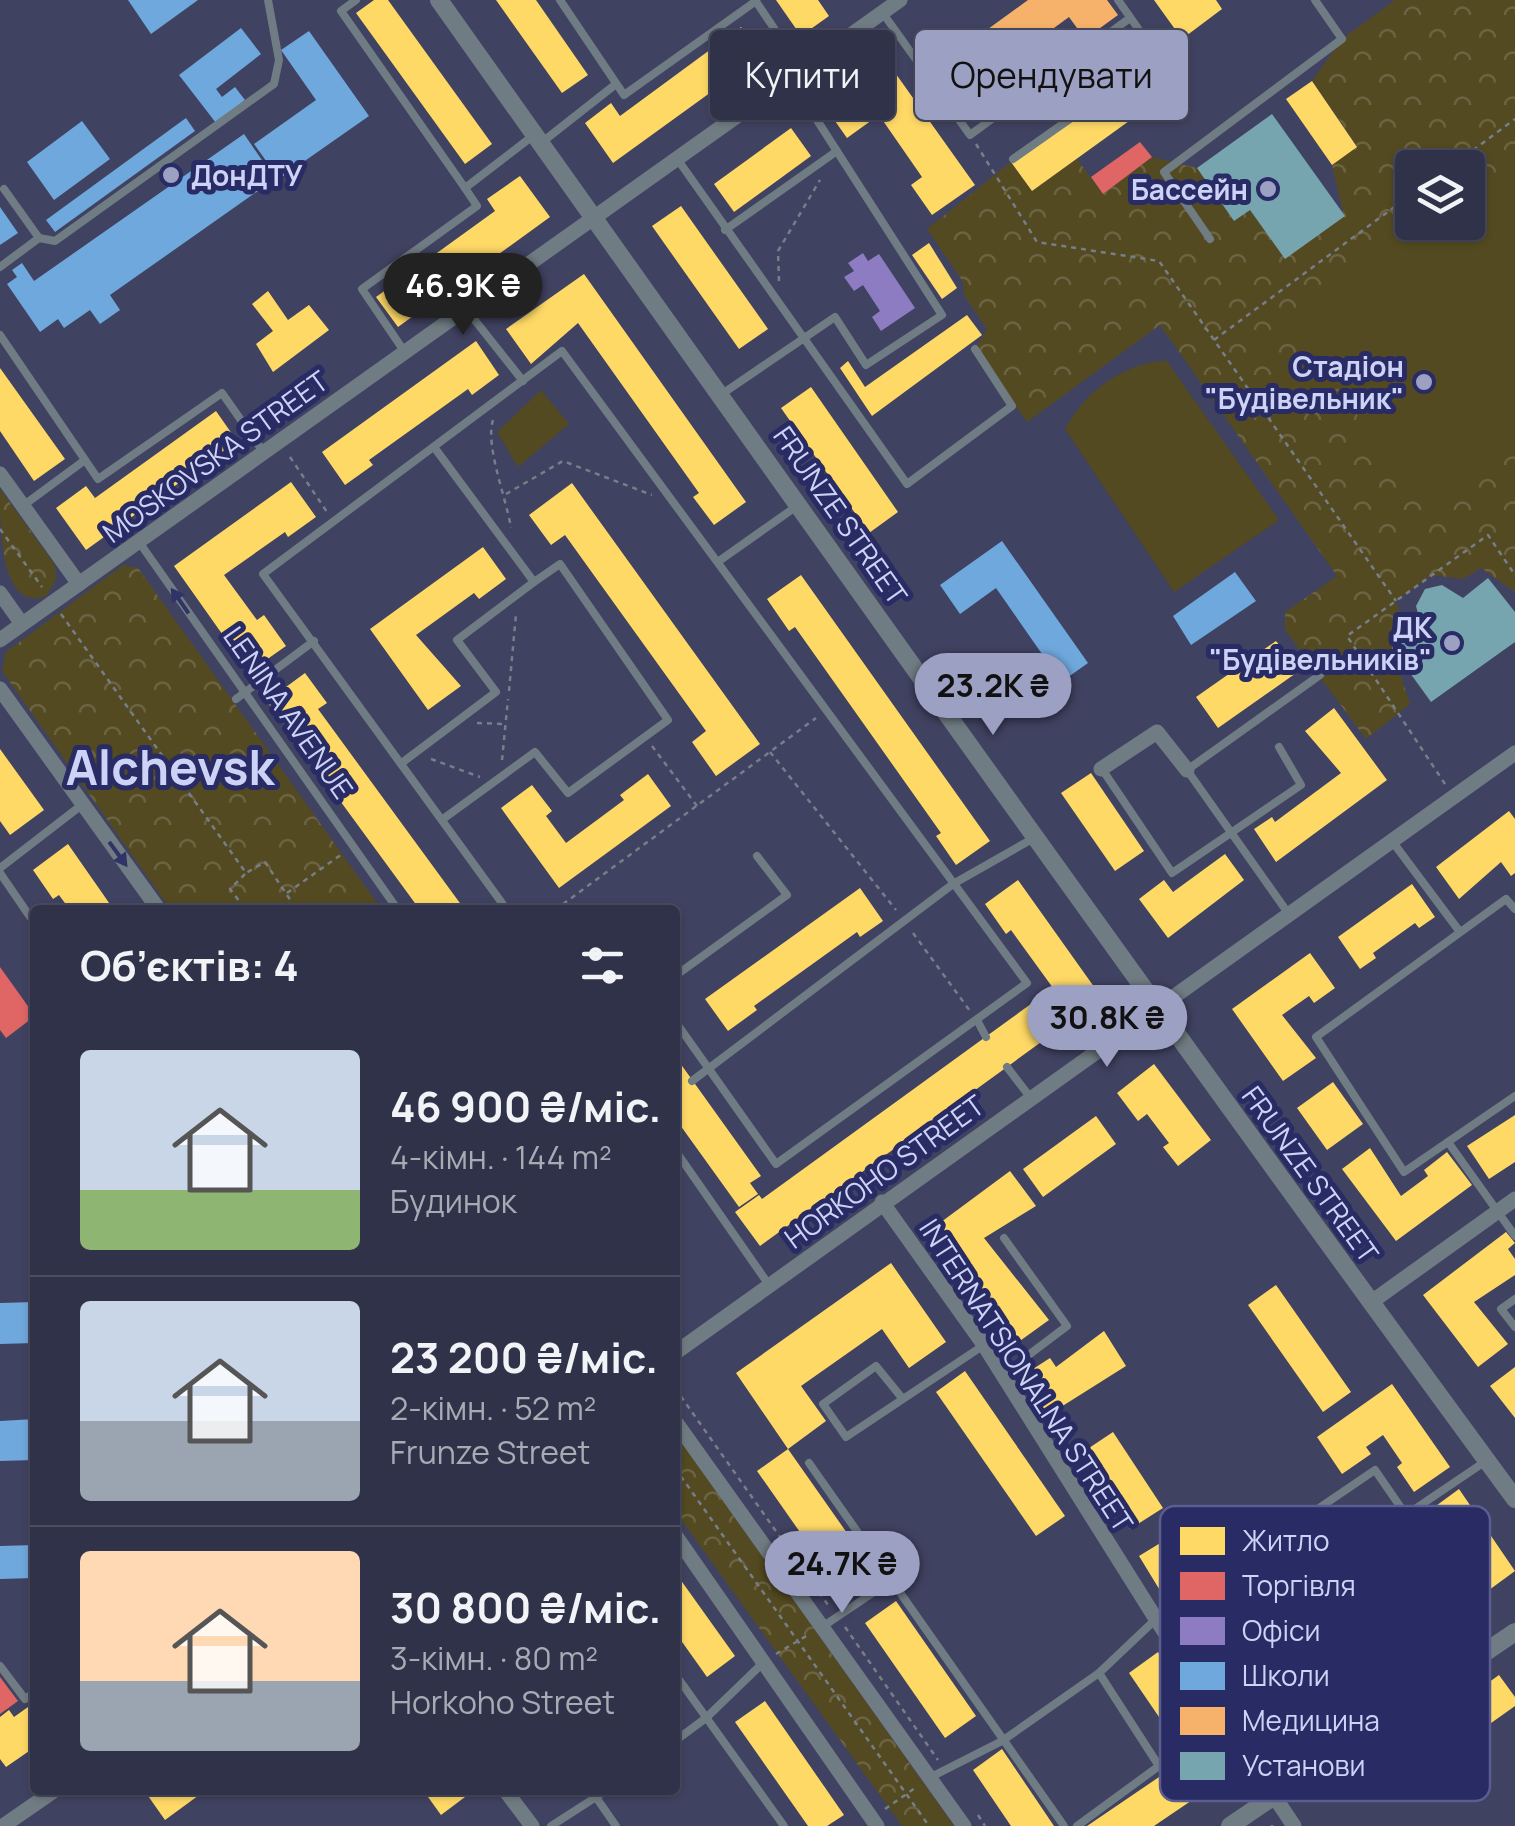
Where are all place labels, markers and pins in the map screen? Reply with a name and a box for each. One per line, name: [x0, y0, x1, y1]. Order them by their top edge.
place label: ДонДТУ: [191, 156, 303, 194]
marker: ДонДТУ: [160, 164, 182, 186]
place label: Бассейн: [1131, 170, 1248, 208]
marker: Бассейн: [1257, 178, 1279, 200]
pin: 46.9K ₴: [371, 253, 555, 338]
place label: Стадіон "Будівельник": [1205, 347, 1404, 417]
marker: Стадіон "Будівельник": [1413, 371, 1435, 393]
place label: ДК "Будівельників": [1209, 608, 1433, 678]
marker: ДК "Будівельників": [1441, 632, 1463, 654]
pin: 23.2K ₴: [901, 653, 1085, 738]
pin: 30.8K ₴: [1015, 985, 1199, 1070]
pin: 24.7K ₴: [750, 1531, 934, 1616]

